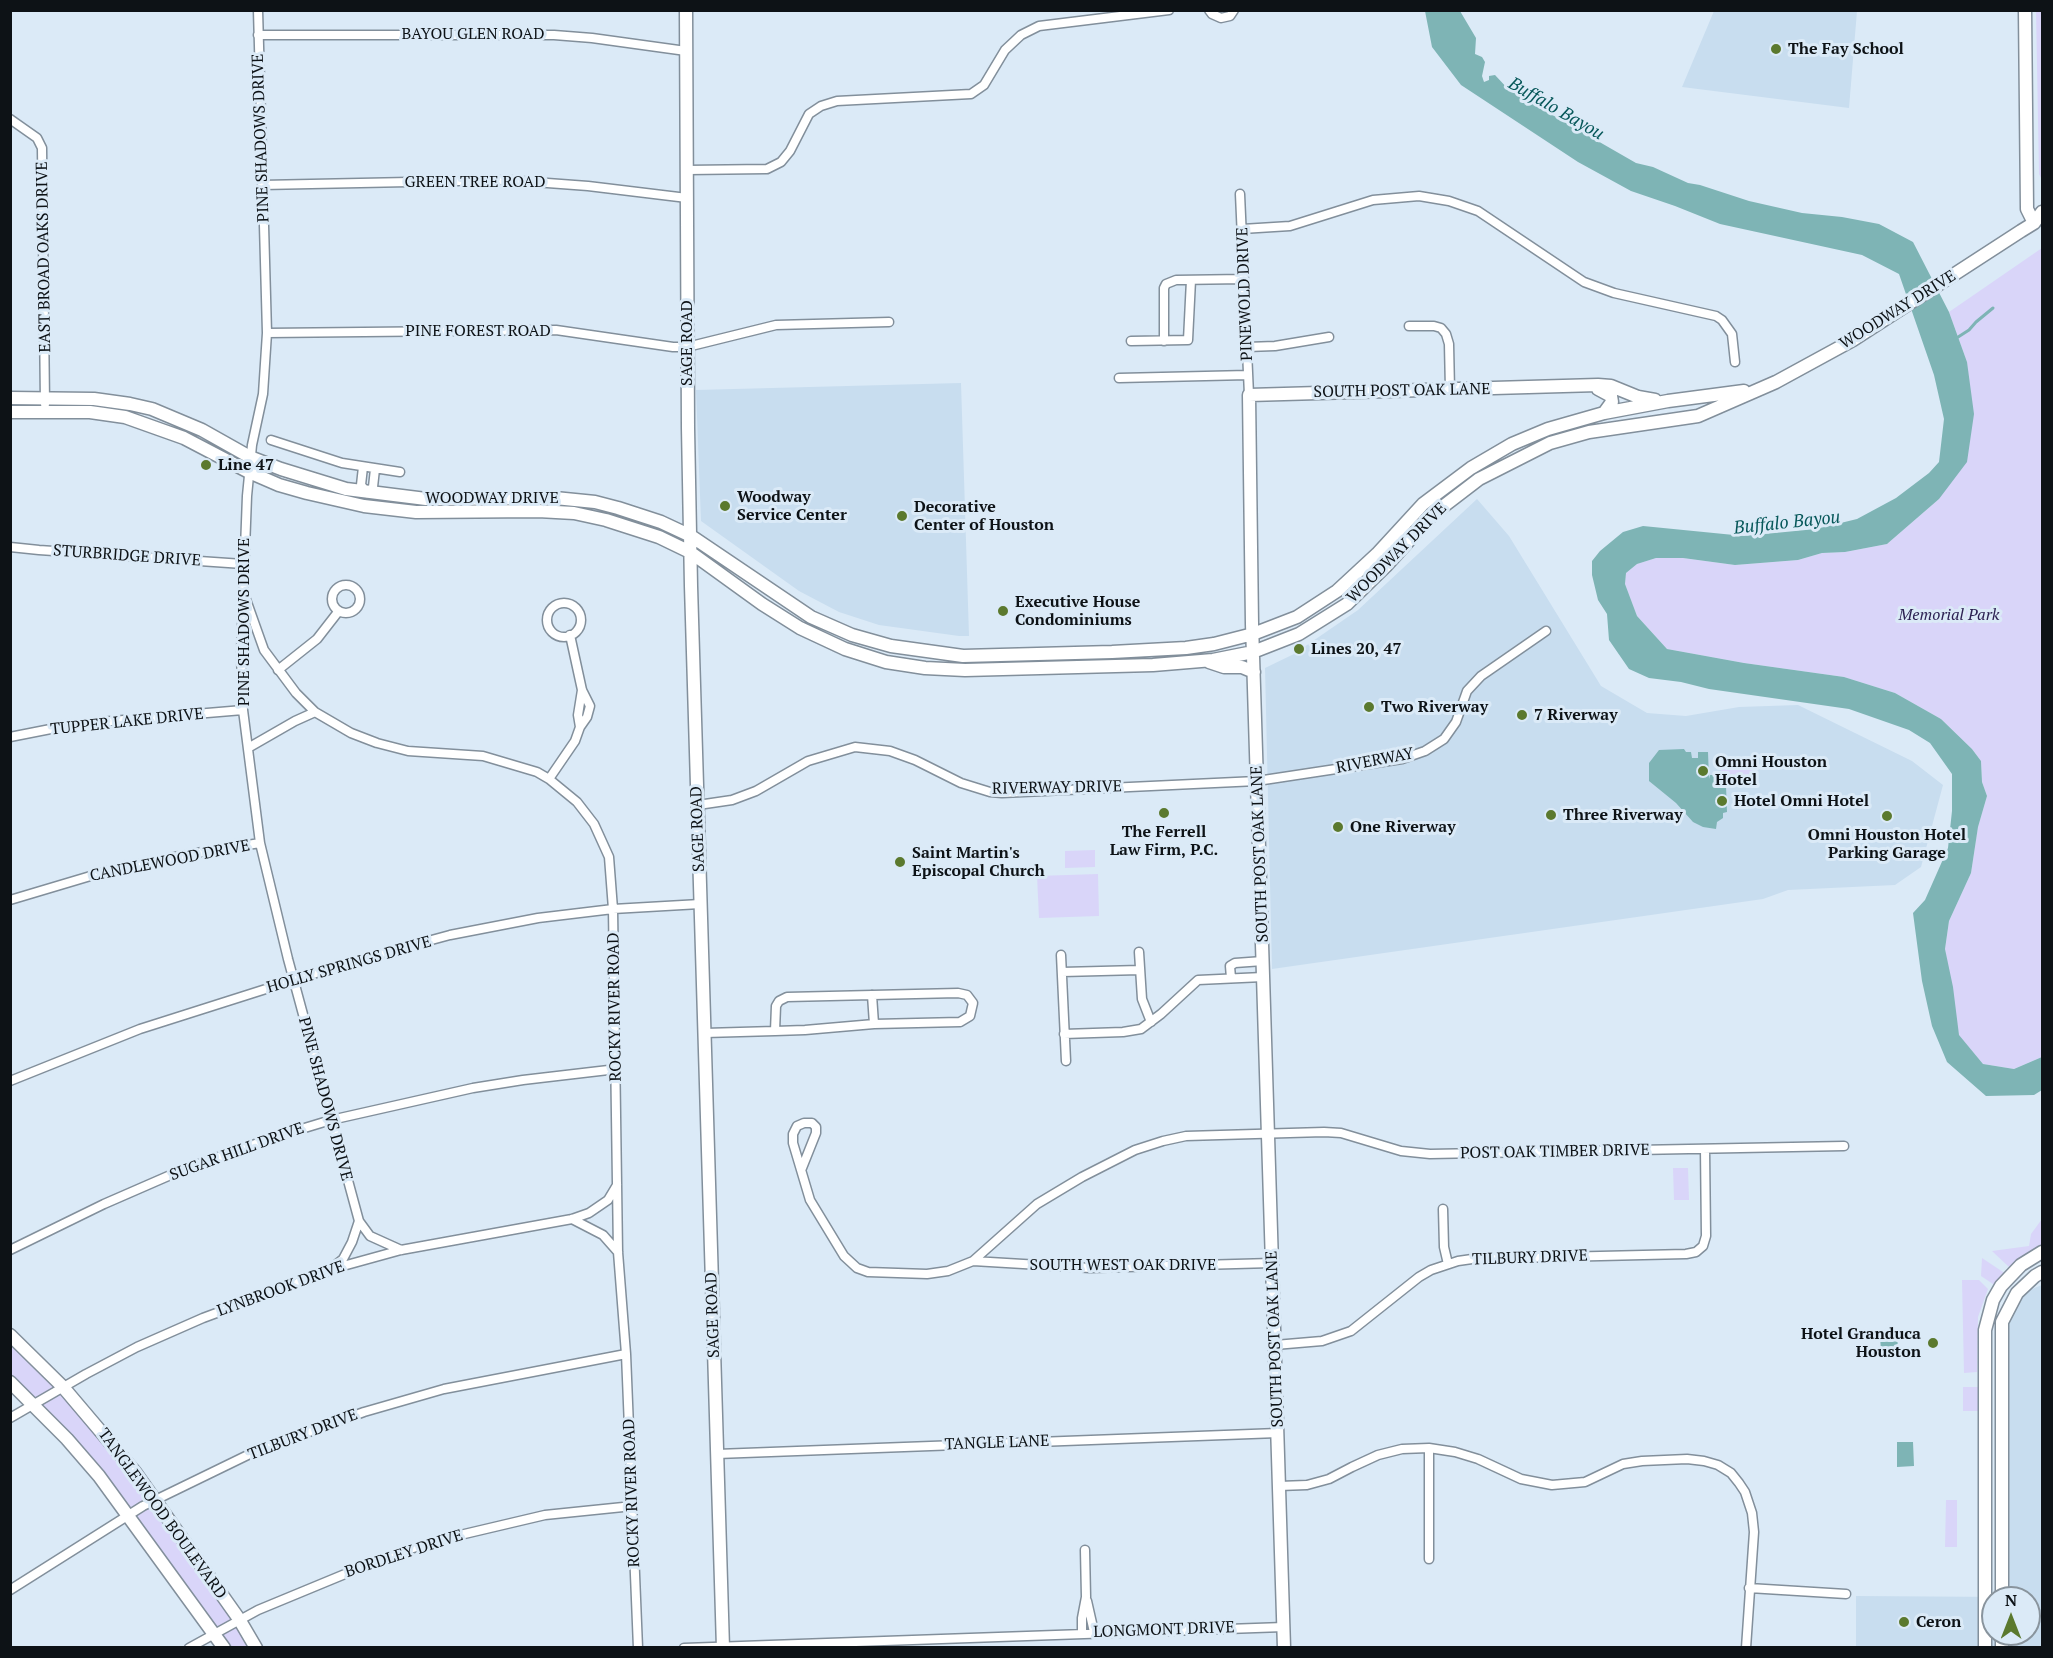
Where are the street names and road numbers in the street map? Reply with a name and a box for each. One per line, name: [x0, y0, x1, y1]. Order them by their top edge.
street label: BAYOU GLEN ROAD: [401, 24, 545, 44]
street label: PINE SHADOWS DRIVE: [248, 53, 274, 223]
street label: EAST BROAD OAKS DRIVE: [33, 161, 55, 353]
street label: GREEN TREE ROAD: [405, 172, 545, 192]
street label: PINEWOLD DRIVE: [1233, 227, 1257, 361]
street label: WOODWAY DRIVE: [1836, 266, 1960, 354]
street label: SAGE ROAD: [677, 300, 697, 386]
street label: PINE FOREST ROAD: [405, 321, 551, 341]
street label: SOUTH POST OAK LANE: [1313, 380, 1491, 402]
street label: WOODWAY DRIVE: [425, 488, 559, 508]
street label: WOODWAY DRIVE: [1343, 499, 1451, 607]
street label: PINE SHADOWS DRIVE: [234, 538, 254, 706]
street label: STURBRIDGE DRIVE: [52, 541, 202, 571]
street label: TUPPER LAKE DRIVE: [50, 704, 204, 740]
street label: RIVERWAY: [1335, 744, 1415, 778]
street label: SOUTH POST OAK LANE: [1247, 765, 1273, 943]
street label: RIVERWAY DRIVE: [992, 777, 1122, 799]
street label: SAGE ROAD: [687, 786, 709, 872]
street label: CANDLEWOOD DRIVE: [88, 836, 252, 886]
street label: HOLLY SPRINGS DRIVE: [265, 932, 433, 998]
street label: ROCKY RIVER ROAD: [604, 932, 626, 1082]
street label: PINE SHADOWS DRIVE: [294, 1015, 356, 1183]
street label: SUGAR HILL DRIVE: [167, 1119, 307, 1185]
street label: POST OAK TIMBER DRIVE: [1460, 1141, 1650, 1163]
street label: TILBURY DRIVE: [1472, 1246, 1588, 1270]
street label: SOUTH POST OAK LANE: [1262, 1250, 1288, 1428]
street label: SOUTH WEST OAK DRIVE: [1030, 1255, 1216, 1275]
street label: LYNBROOK DRIVE: [215, 1257, 347, 1321]
street label: SAGE ROAD: [702, 1272, 724, 1358]
street label: TILBURY DRIVE: [246, 1405, 360, 1465]
street label: ROCKY RIVER ROAD: [620, 1418, 644, 1568]
street label: TANGLEWOOD BOULEVARD: [94, 1425, 230, 1603]
street label: TANGLE LANE: [944, 1432, 1050, 1454]
street label: BORDLEY DRIVE: [343, 1526, 465, 1582]
street label: LONGMONT DRIVE: [1093, 1618, 1235, 1642]

